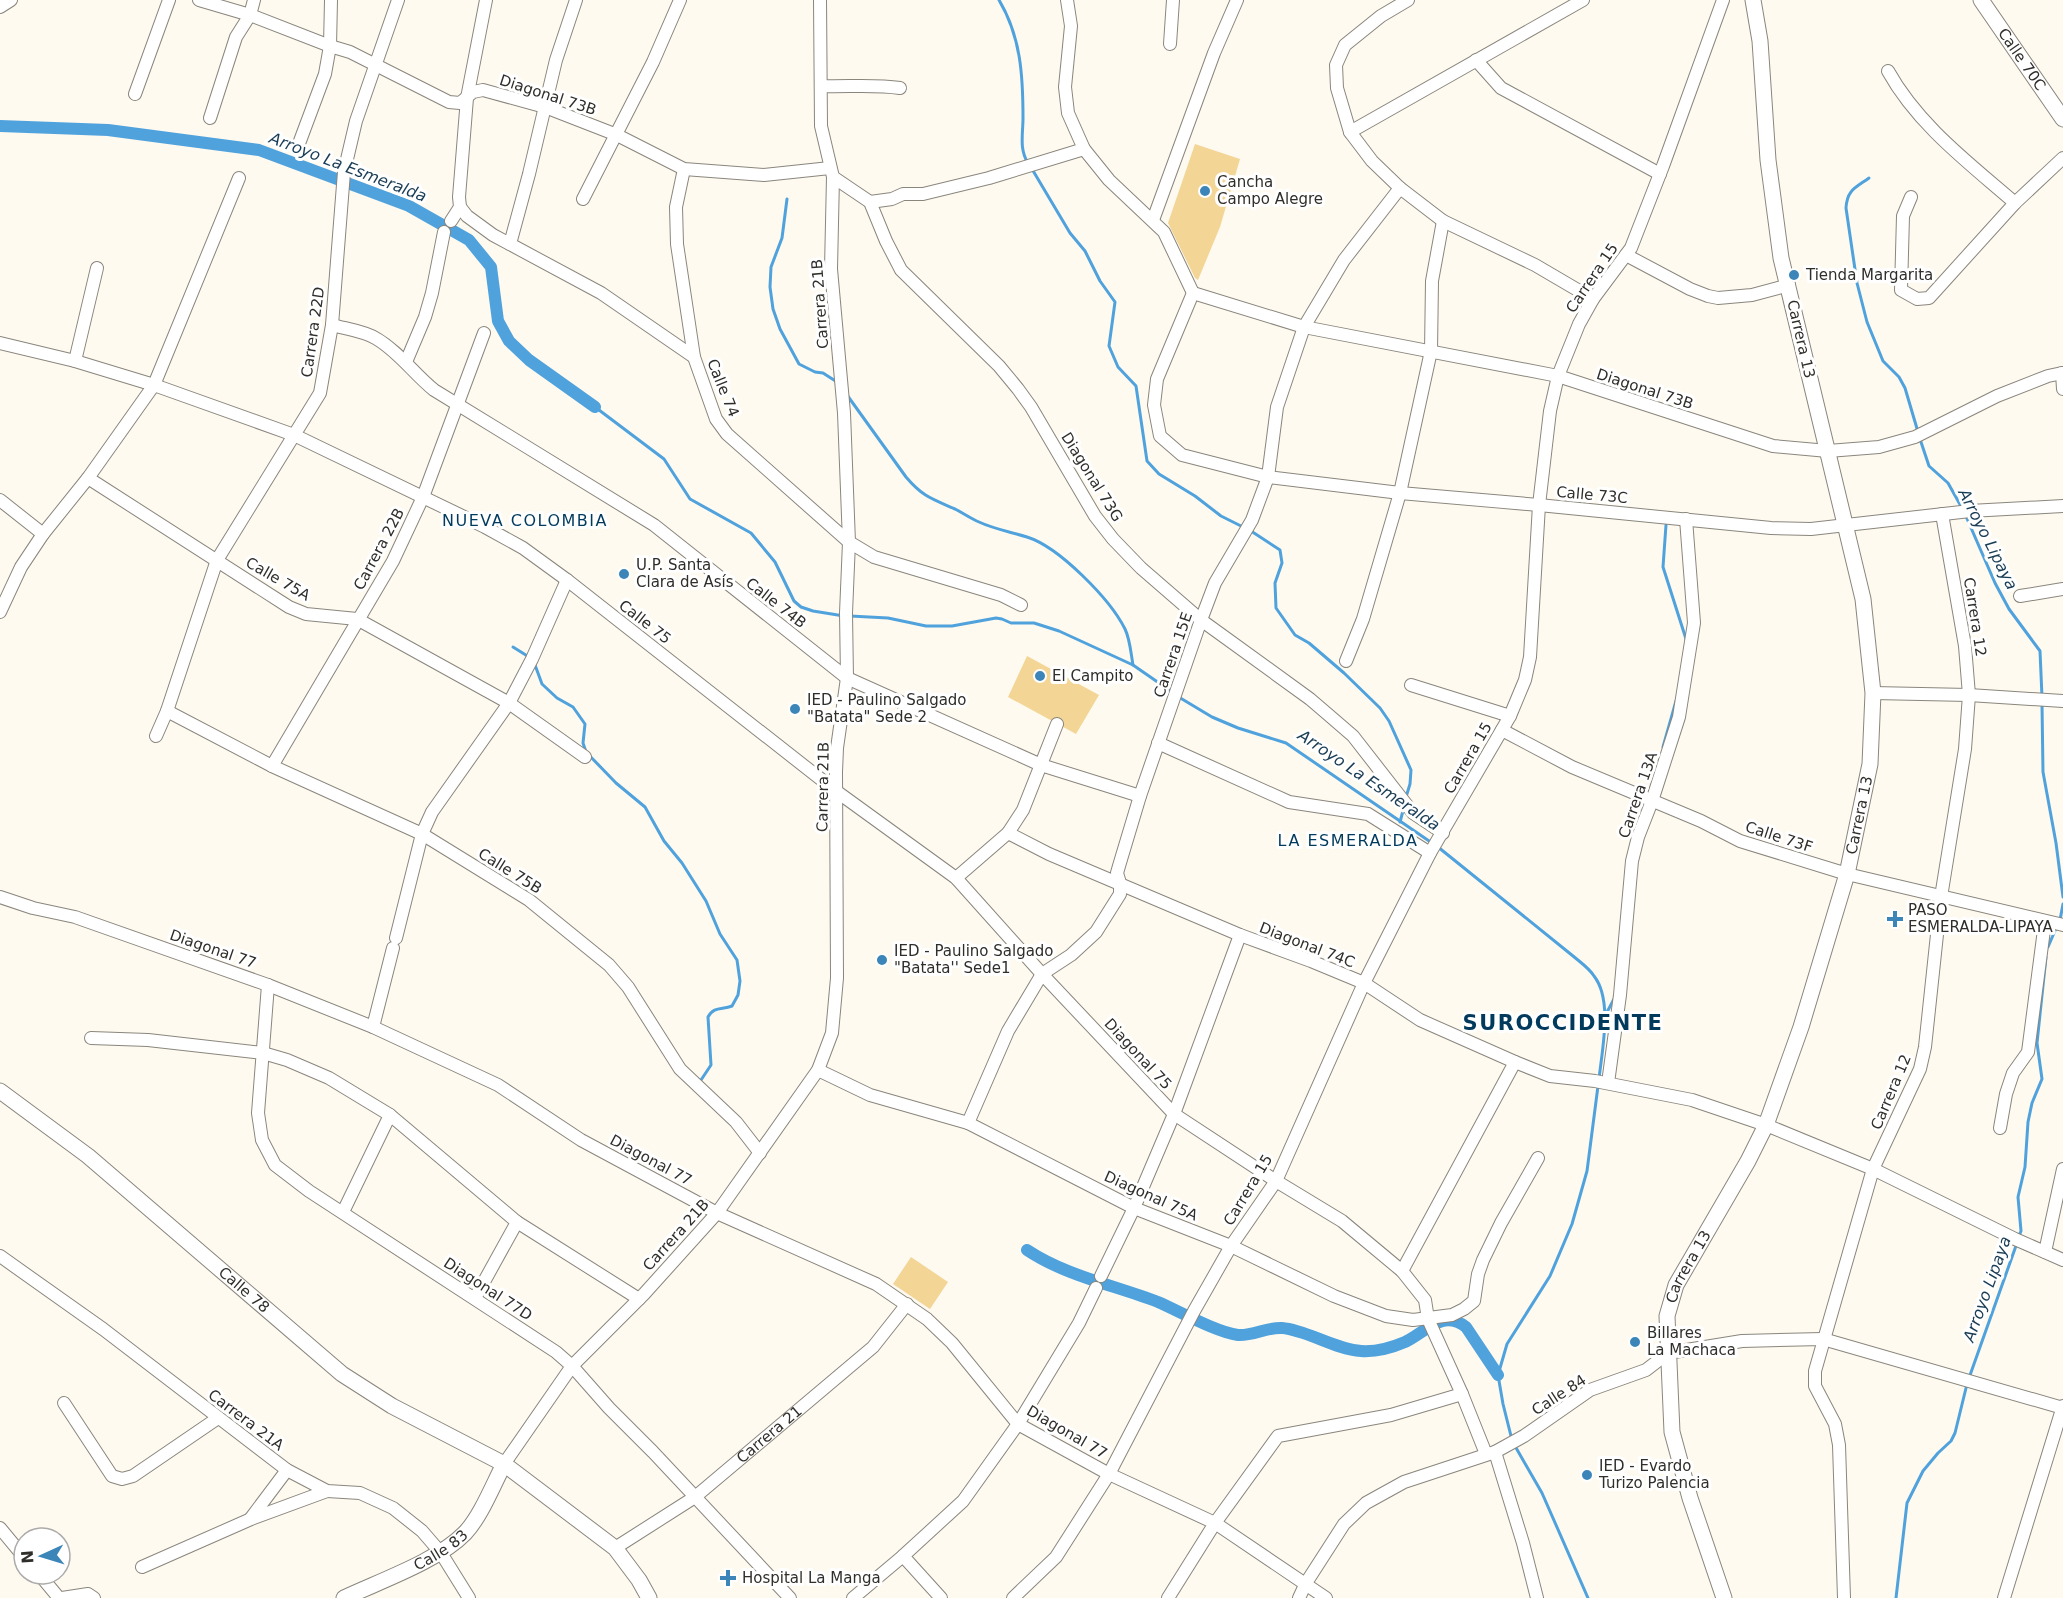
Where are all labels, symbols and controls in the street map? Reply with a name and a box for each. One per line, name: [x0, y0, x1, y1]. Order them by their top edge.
street label: Calle 70C: [1994, 25, 2050, 94]
street label: Diagonal 73B: [497, 71, 599, 119]
water label: Arroyo La Esmeralda: [266, 128, 429, 206]
place label: Cancha Campo Alegre: [1217, 173, 1323, 208]
marker: Cancha Campo Alegre: [1198, 184, 1212, 198]
street label: Carrera 15: [1562, 240, 1622, 316]
street label: Carrera 21B: [808, 258, 832, 350]
place label: Tienda Margarita: [1805, 266, 1933, 284]
marker: Tienda Margarita: [1787, 268, 1801, 282]
street label: Carrera 22D: [298, 285, 328, 379]
street label: Carrera 13: [1783, 298, 1819, 380]
street label: Calle 74: [703, 356, 743, 420]
street label: Diagonal 73B: [1594, 365, 1696, 413]
street label: Diagonal 73G: [1057, 429, 1127, 525]
street label: Calle 73C: [1556, 483, 1628, 507]
water label: Arroyo Lipaya: [1954, 484, 2022, 593]
street label: Carrera 22B: [350, 505, 408, 593]
district label: NUEVA COLOMBIA: [442, 511, 608, 530]
street label: Calle 75A: [243, 553, 314, 605]
place label: U.P. Santa Clara de Asís: [636, 556, 734, 591]
marker: U.P. Santa Clara de Asís: [617, 567, 631, 581]
street label: Calle 74B: [742, 574, 810, 632]
street label: Carrera 12: [1960, 576, 1990, 658]
street label: Calle 75: [615, 596, 675, 648]
street label: Carrera 15E: [1150, 610, 1196, 700]
place label: El Campito: [1052, 667, 1133, 685]
marker: El Campito: [1033, 669, 1047, 683]
place label: IED - Paulino Salgado "Batata" Sede 2: [807, 691, 967, 726]
marker: IED - Paulino Salgado "Batata" Sede 2: [788, 702, 802, 716]
street label: Carrera 15: [1440, 719, 1496, 797]
water label: Arroyo La Esmeralda: [1294, 725, 1443, 834]
street label: Carrera 21B: [813, 742, 833, 832]
street label: Carrera 13A: [1615, 749, 1661, 841]
street label: Carrera 13: [1842, 774, 1876, 856]
street label: Calle 73F: [1743, 818, 1815, 856]
district label: LA ESMERALDA: [1278, 831, 1418, 850]
street label: Calle 75B: [475, 844, 545, 898]
place label: PASO ESMERALDA-LIPAYA: [1908, 901, 2053, 936]
marker: PASO ESMERALDA-LIPAYA: [1886, 910, 1904, 928]
street label: Diagonal 74C: [1257, 919, 1357, 971]
street label: Diagonal 77: [167, 926, 259, 972]
place label: IED - Paulino Salgado "Batata'' Sede1: [894, 942, 1054, 977]
marker: IED - Paulino Salgado "Batata'' Sede1: [875, 953, 889, 967]
district label: SUROCCIDENTE: [1463, 1011, 1663, 1035]
street label: Diagonal 75: [1101, 1015, 1175, 1093]
street label: Carrera 12: [1867, 1052, 1915, 1132]
street label: Diagonal 77: [607, 1131, 695, 1189]
street label: Carrera 15: [1220, 1151, 1276, 1229]
street label: Diagonal 75A: [1101, 1167, 1201, 1225]
street label: Carrera 21B: [639, 1195, 713, 1275]
street label: Carrera 13: [1662, 1227, 1715, 1305]
water label: Arroyo Lipaya: [1959, 1234, 2015, 1345]
street label: Diagonal 77D: [440, 1254, 536, 1324]
street label: Calle 78: [215, 1263, 273, 1317]
place label: Billares La Machaca: [1647, 1324, 1736, 1359]
marker: Billares La Machaca: [1628, 1335, 1642, 1349]
street label: Calle 84: [1528, 1371, 1590, 1419]
street label: Carrera 21A: [205, 1386, 288, 1455]
street label: Carrera 21: [733, 1402, 806, 1467]
street label: Diagonal 77: [1023, 1402, 1111, 1462]
place label: IED - Evardo Turizo Palencia: [1598, 1457, 1710, 1492]
marker: IED - Evardo Turizo Palencia: [1580, 1468, 1594, 1482]
north arrow: [12, 1526, 72, 1586]
street label: Calle 83: [411, 1526, 472, 1574]
text: N: [18, 1550, 37, 1564]
marker: Hospital La Manga: [719, 1569, 737, 1587]
place label: Hospital La Manga: [742, 1569, 881, 1587]

